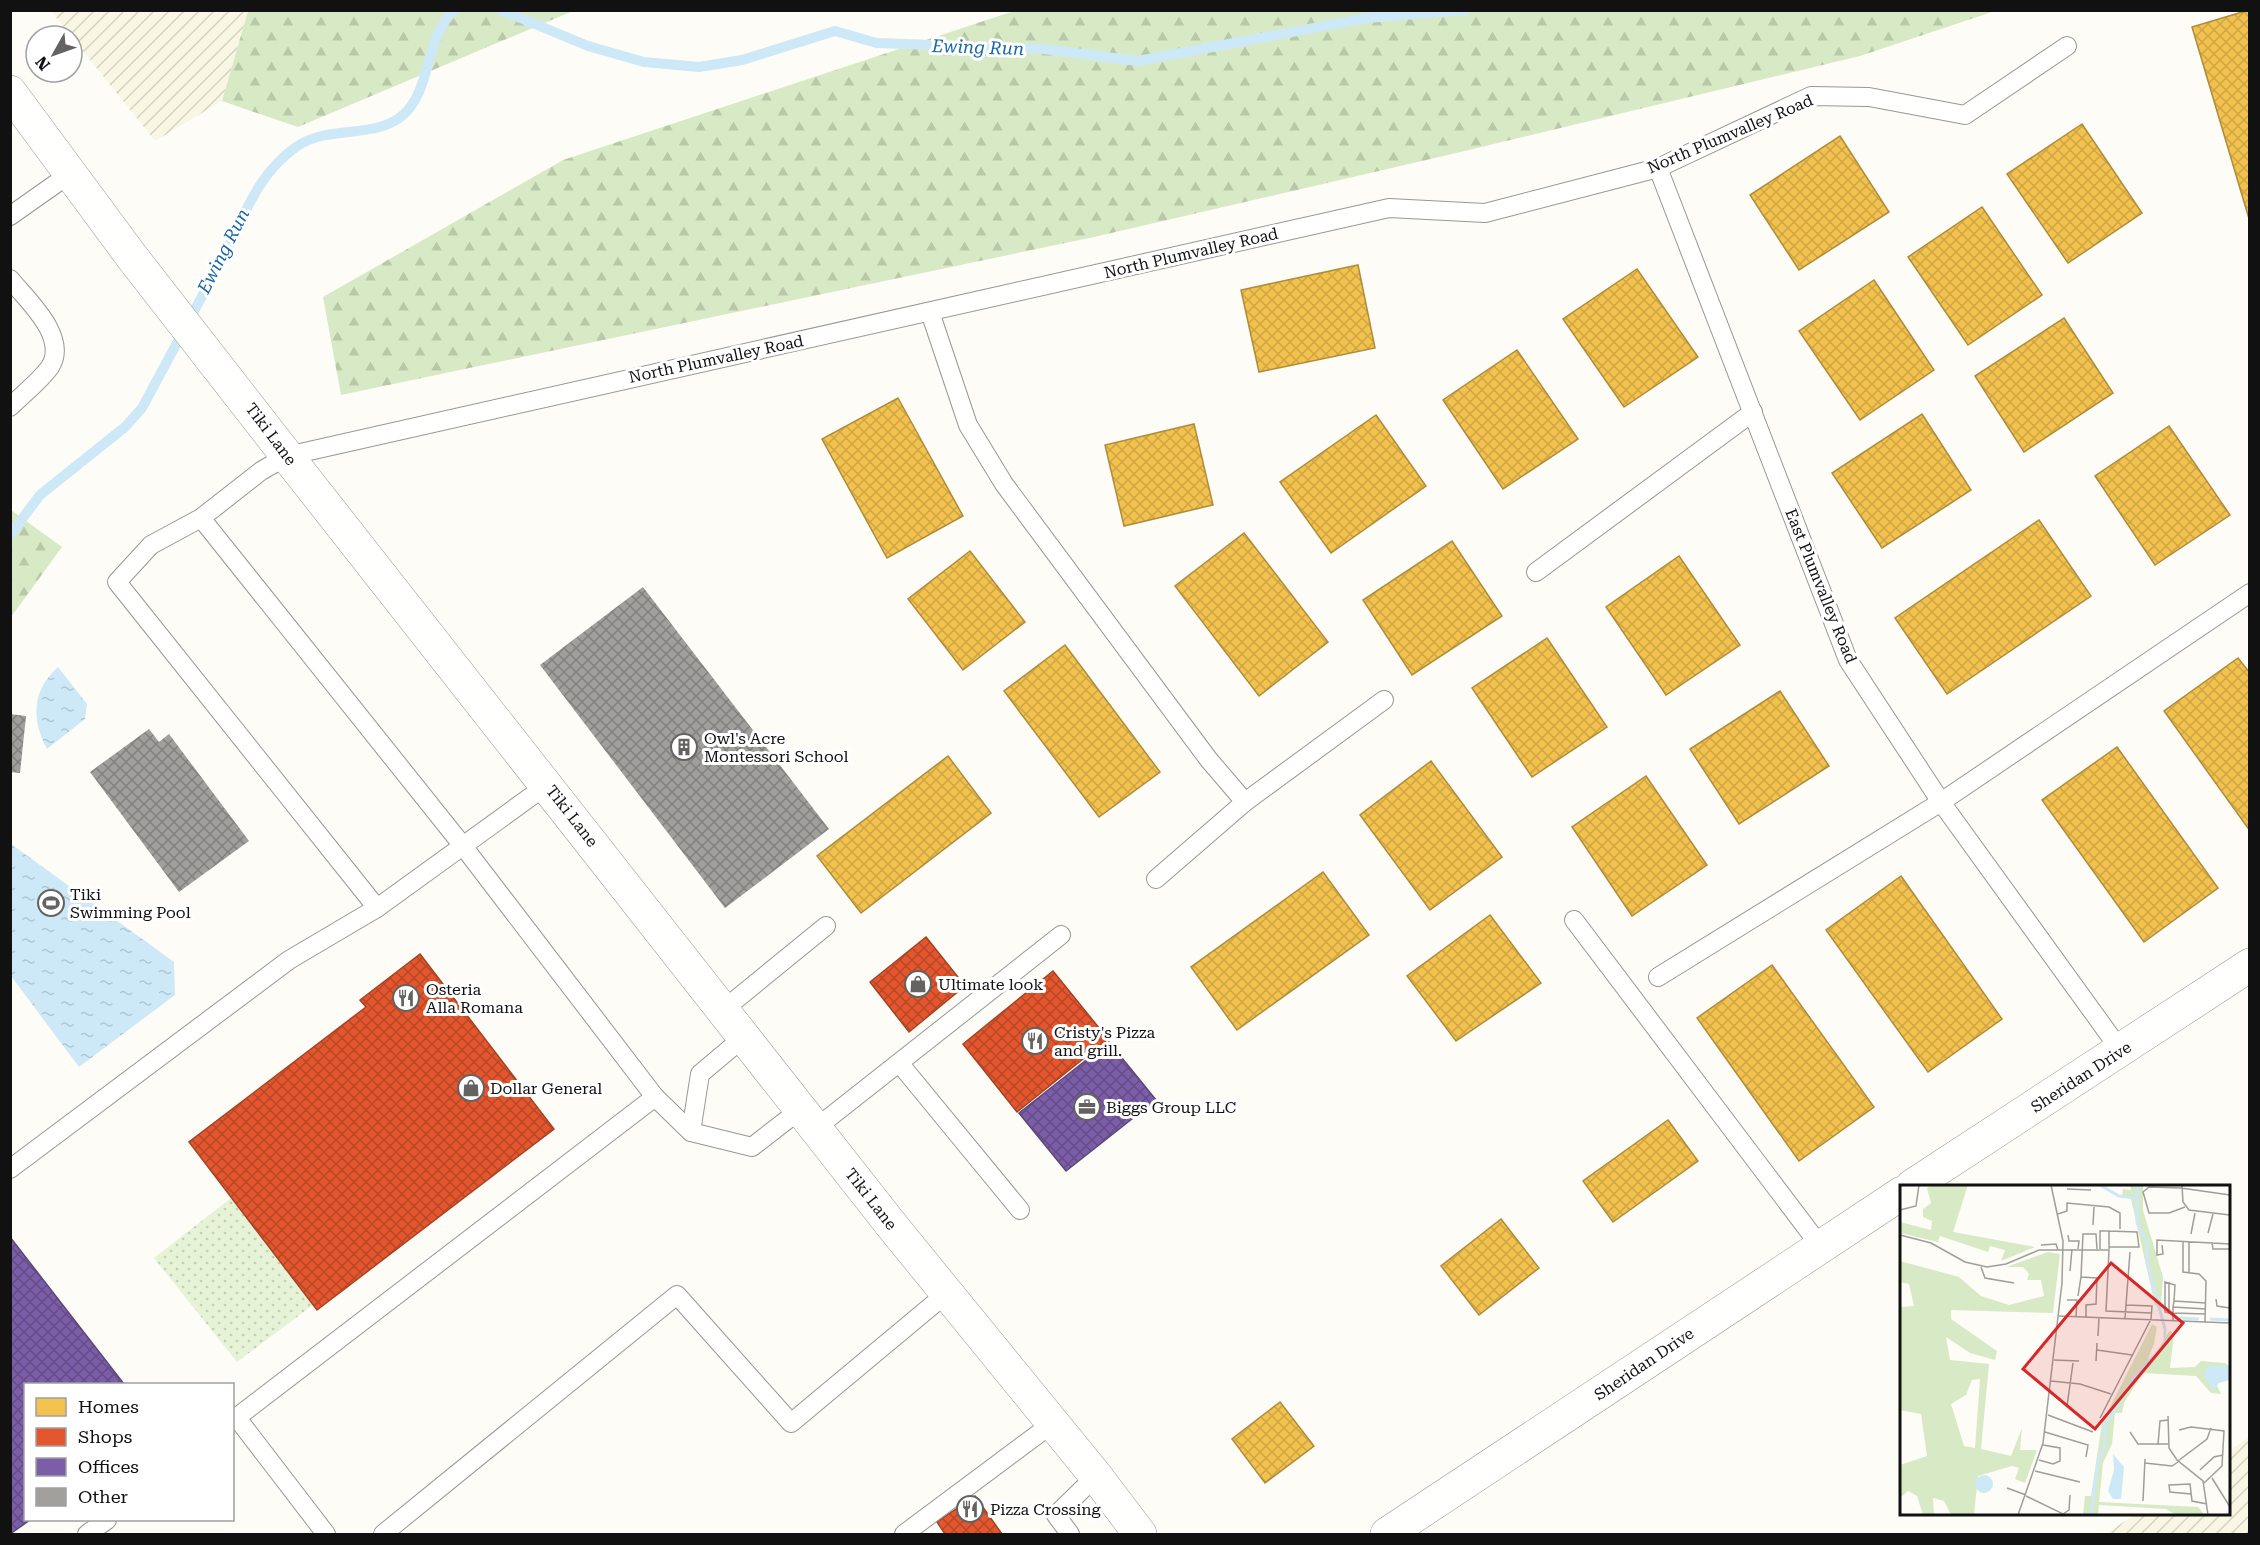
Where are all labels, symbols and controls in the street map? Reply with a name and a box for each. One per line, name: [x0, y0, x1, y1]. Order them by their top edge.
north arrow: [24, 24, 84, 84]
water label: Ewing Run: [931, 35, 1024, 59]
text: N: [32, 52, 54, 74]
street label: North Plumvalley Road: [1644, 90, 1816, 178]
water label: Ewing Run: [192, 205, 253, 298]
street label: North Plumvalley Road: [1102, 224, 1280, 282]
street label: North Plumvalley Road: [627, 331, 805, 387]
street label: Tiki Lane: [241, 399, 301, 469]
street label: East Plumvalley Road: [1781, 506, 1861, 666]
place label: Owl's Acre Montessori School: [704, 729, 849, 766]
building icon: Owl's Acre Montessori School: [669, 732, 699, 762]
street label: Tiki Lane: [542, 781, 602, 851]
place label: Tiki Swimming Pool: [70, 885, 191, 922]
sports icon: Tiki Swimming Pool: [36, 888, 66, 918]
shop icon: Ultimate look: [903, 969, 933, 999]
place label: Ultimate look: [938, 975, 1043, 994]
place label: Osteria Alla Romana: [426, 980, 523, 1017]
restaurant icon: Osteria Alla Romana: [391, 983, 421, 1013]
place label: Cristy's Pizza and grill.: [1054, 1023, 1155, 1060]
restaurant icon: Cristy's Pizza and grill.: [1020, 1026, 1050, 1056]
street label: Sheridan Drive: [2027, 1037, 2135, 1117]
shop icon: Dollar General: [456, 1073, 486, 1103]
place label: Dollar General: [490, 1079, 602, 1098]
office icon: Biggs Group LLC: [1072, 1092, 1102, 1122]
place label: Biggs Group LLC: [1106, 1098, 1236, 1117]
street label: Tiki Lane: [841, 1164, 901, 1234]
inset map: [1900, 1185, 2230, 1515]
street label: Sheridan Drive: [1591, 1324, 1698, 1404]
legend: [24, 1383, 234, 1521]
text: Homes: [78, 1396, 139, 1417]
text: Shops: [78, 1426, 132, 1447]
text: Offices: [78, 1456, 139, 1477]
text: Other: [78, 1486, 128, 1507]
restaurant icon: Pizza Crossing: [955, 1494, 985, 1524]
place label: Pizza Crossing: [990, 1500, 1102, 1519]

